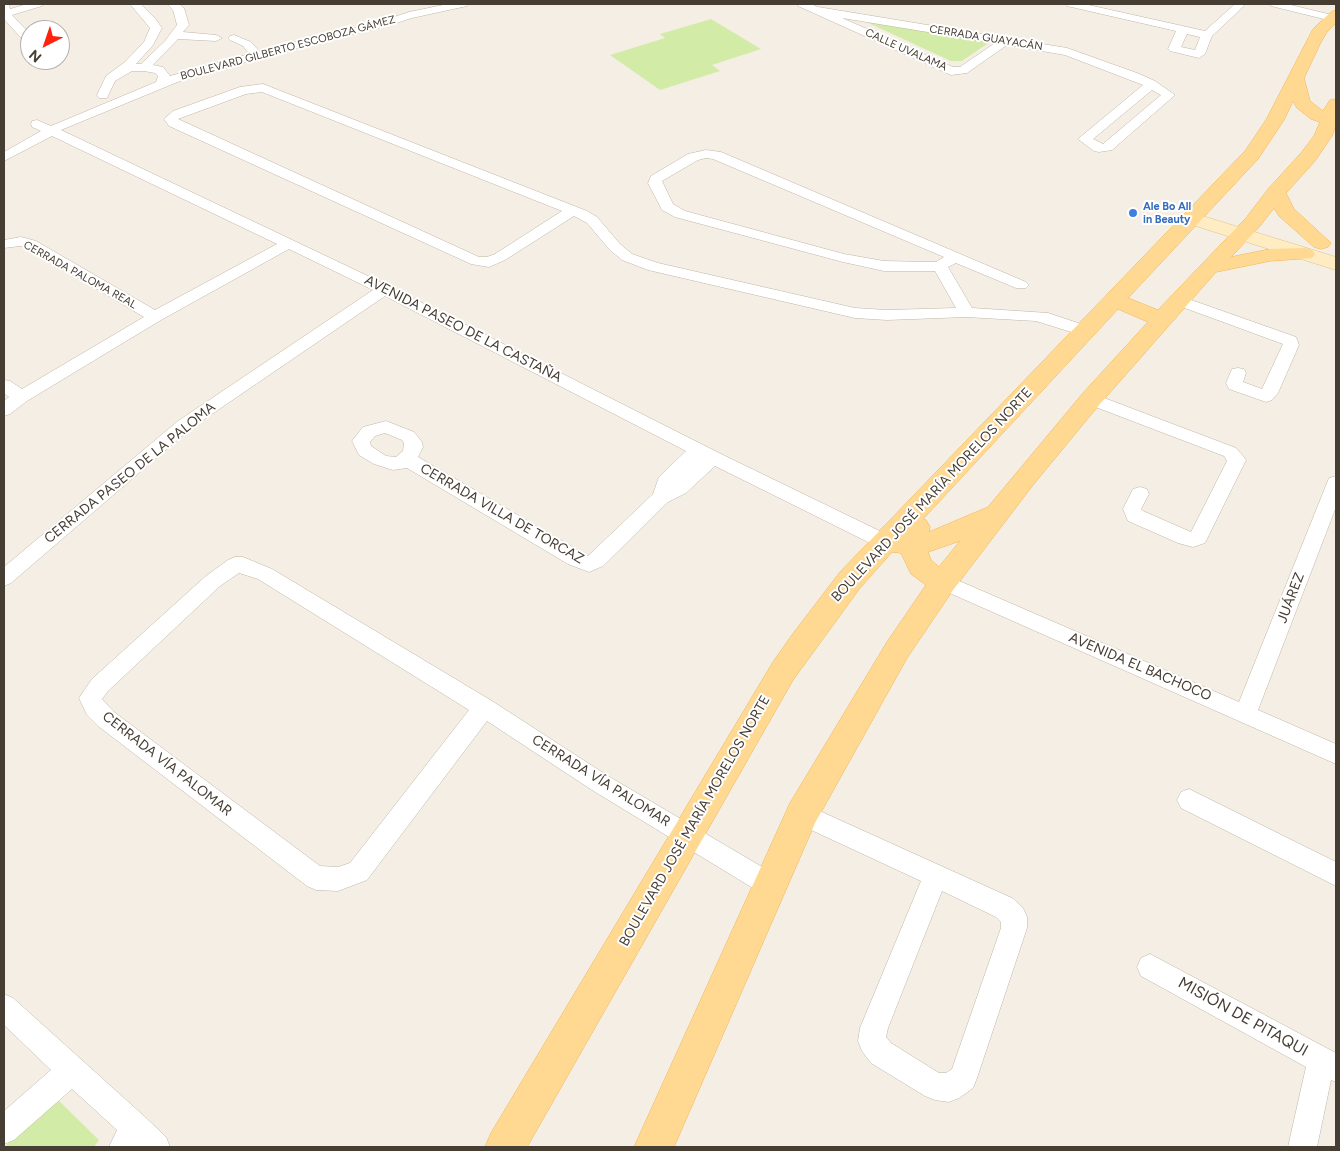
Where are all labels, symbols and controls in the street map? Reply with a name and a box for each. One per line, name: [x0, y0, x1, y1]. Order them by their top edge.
street label: BOULEVARD GILBERTO ESCOBOZA GÁMEZ: [179, 13, 397, 83]
north arrow: [20, 20, 70, 70]
street label: CERRADA GUAYACÁN: [928, 23, 1044, 53]
street label: CALLE UVALAMA: [863, 26, 949, 74]
text: N: [26, 46, 45, 66]
place label: Ale Bo All in Beauty: [1143, 200, 1191, 226]
marker: Ale Bo All in Beauty: [1127, 207, 1139, 219]
street label: CERRADA PALOMA REAL: [21, 238, 139, 312]
street label: AVENIDA PASEO DE LA CASTAÑA: [362, 272, 564, 386]
street label: BOULEVARD JOSÉ MARÍA MORELOS NORTE: [828, 384, 1036, 606]
street label: CERRADA PASEO DE LA PALOMA: [41, 399, 219, 547]
street label: CERRADA VILLA DE TORCAZ: [417, 460, 587, 568]
street label: JUÁREZ: [1274, 570, 1308, 626]
street label: AVENIDA EL BACHOCO: [1066, 629, 1214, 705]
street label: BOULEVARD JOSÉ MARÍA MORELOS NORTE: [616, 693, 774, 949]
street label: CERRADA VÍA PALOMAR: [99, 708, 235, 820]
street label: CERRADA VÍA PALOMAR: [529, 731, 673, 831]
street label: MISIÓN DE PITAQUI: [1175, 973, 1311, 1061]

